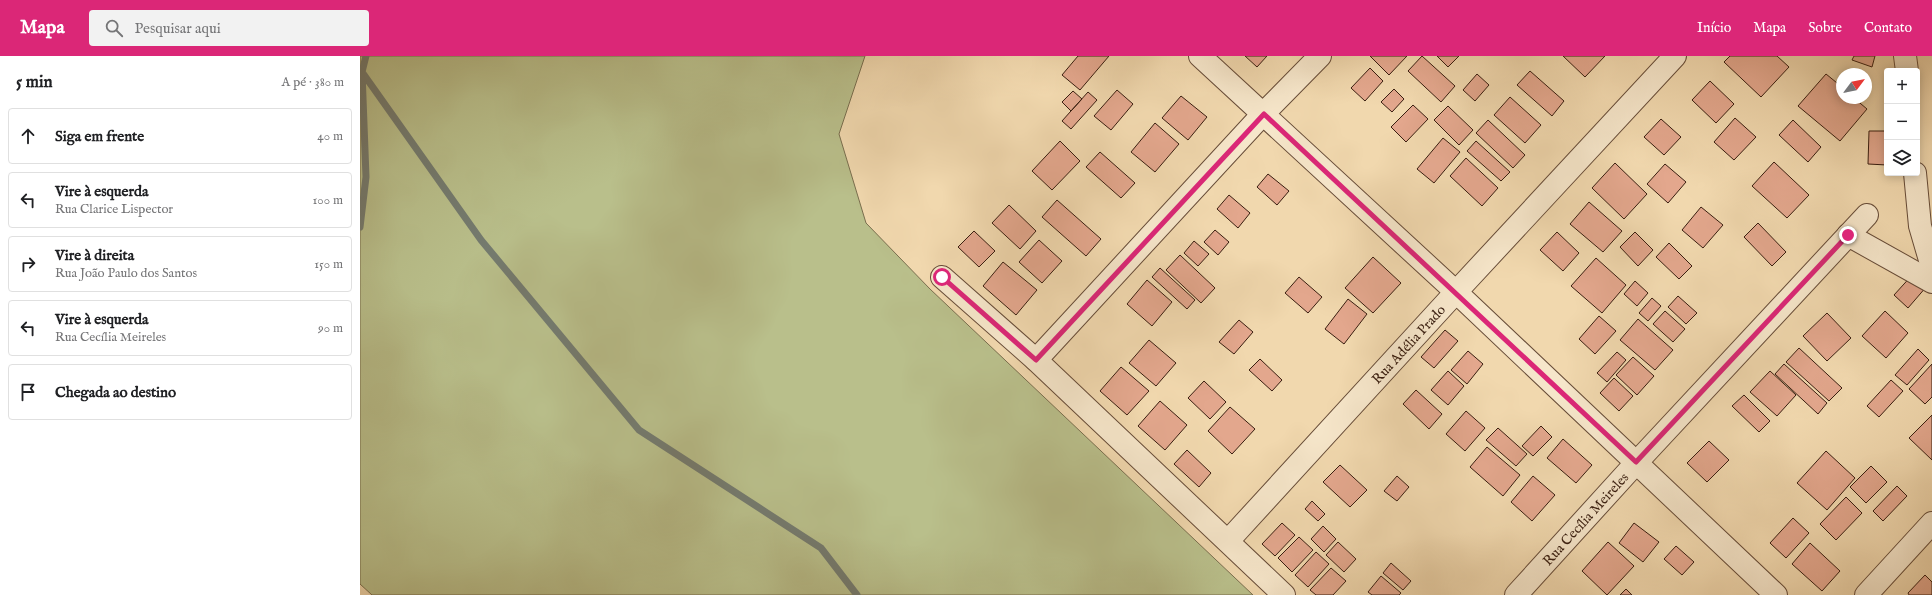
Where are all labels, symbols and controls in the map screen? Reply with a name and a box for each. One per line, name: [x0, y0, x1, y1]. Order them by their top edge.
search box: [89, 10, 369, 46]
text: Mapa: [20, 16, 65, 40]
icon: search: [103, 17, 125, 39]
text: Pesquisar aqui: [135, 19, 221, 38]
text: Início: [1697, 19, 1731, 37]
text: Mapa: [1753, 19, 1786, 37]
text: Sobre: [1808, 19, 1842, 37]
text: Contato: [1864, 19, 1912, 37]
north arrow: [1836, 68, 1872, 104]
map controls: [1884, 68, 1920, 176]
button: +: [1884, 68, 1920, 104]
text: 5 min: [16, 72, 53, 93]
text: A pé · 380 m: [282, 74, 344, 91]
button: −: [1884, 104, 1920, 140]
icon: ahead: [17, 125, 39, 147]
text: Siga em frente: [55, 127, 144, 146]
text: 40 m: [317, 128, 343, 145]
button: layers: [1884, 140, 1920, 176]
text: Vire à esquerda: [55, 182, 148, 201]
icon: left: [17, 189, 39, 211]
text: 100 m: [313, 192, 343, 209]
text: Rua Clarice Lispector: [55, 201, 173, 218]
route end: [1839, 226, 1857, 244]
text: Vire à direita: [55, 246, 134, 265]
icon: right: [17, 253, 39, 275]
text: 150 m: [314, 256, 343, 273]
text: Rua João Paulo dos Santos: [55, 265, 197, 282]
route start: [933, 268, 951, 286]
street label: Rua Adélia Prado: [1368, 301, 1450, 388]
text: Vire à esquerda: [55, 310, 148, 329]
icon: left: [17, 317, 39, 339]
text: 90 m: [318, 320, 343, 337]
text: Rua Cecília Meireles: [55, 329, 166, 346]
icon: arrive: [17, 381, 39, 403]
text: Chegada ao destino: [55, 383, 176, 402]
street label: Rua Cecília Meireles: [1539, 469, 1633, 570]

